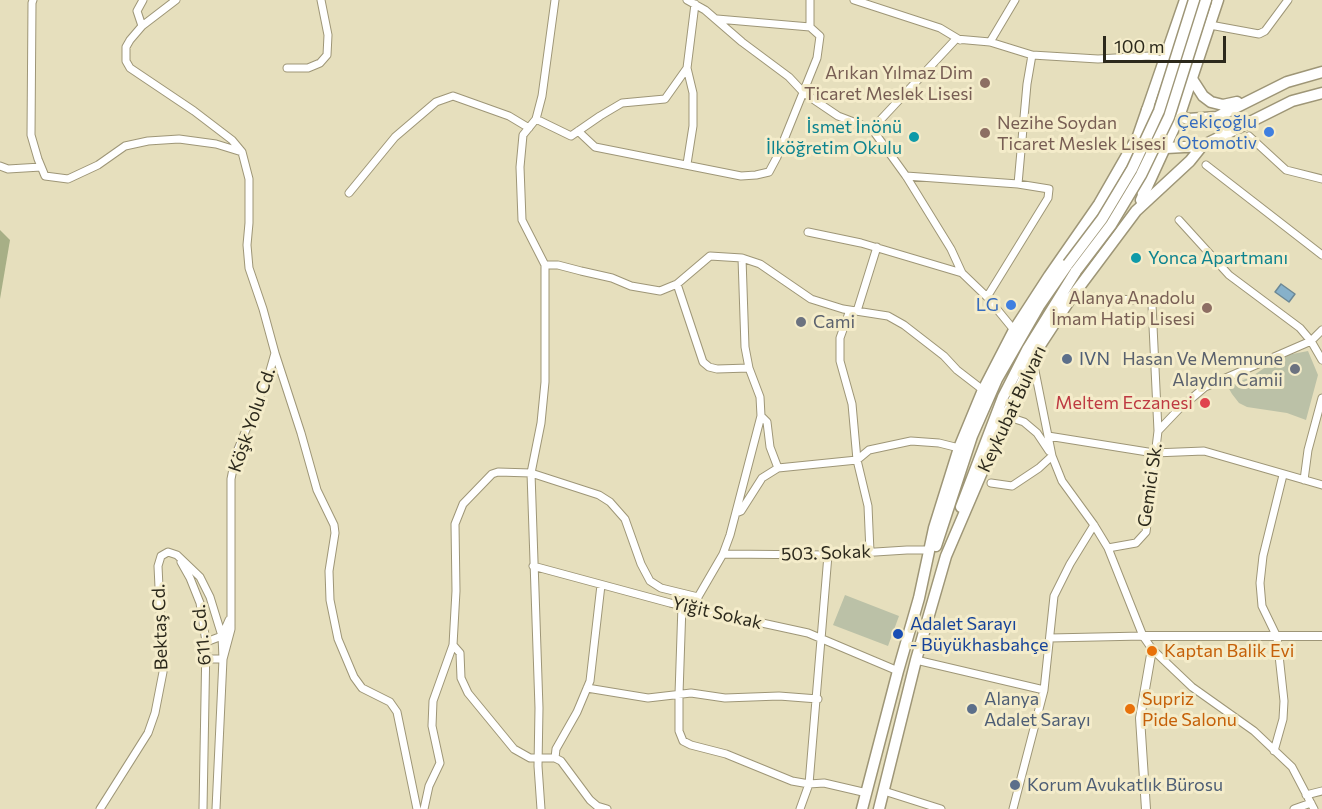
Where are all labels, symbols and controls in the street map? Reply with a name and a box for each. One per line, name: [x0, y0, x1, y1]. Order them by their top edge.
scale bar: [1106, 24, 1229, 62]
text: 100 m: [1114, 35, 1164, 57]
place label: Arıkan Yılmaz Dim Ticaret Meslek Lisesi: [804, 62, 973, 104]
marker: Arıkan Yılmaz Dim Ticaret Meslek Lisesi: [978, 76, 992, 90]
place label: Çekiçoğlu Otomotiv: [1177, 111, 1257, 154]
place label: Nezihe Soydan Ticaret Meslek Lisesi: [997, 112, 1166, 154]
place label: İsmet İnönü İlköğretim Okulu: [766, 116, 902, 158]
marker: Çekiçoğlu Otomotiv: [1262, 125, 1276, 139]
marker: Nezihe Soydan Ticaret Meslek Lisesi: [978, 126, 992, 140]
marker: İsmet İnönü İlköğretim Okulu: [907, 130, 921, 144]
place label: Yonca Apartmanı: [1148, 247, 1288, 269]
marker: Yonca Apartmanı: [1129, 251, 1143, 265]
place label: Alanya Anadolu İmam Hatip Lisesi: [1051, 287, 1195, 330]
place label: LG: [976, 294, 999, 316]
marker: LG: [1004, 298, 1018, 312]
marker: Alanya Anadolu İmam Hatip Lisesi: [1200, 301, 1214, 315]
place label: Cami: [813, 311, 855, 333]
marker: Cami: [794, 315, 808, 329]
street label: Keykubat Bulvarı: [973, 342, 1051, 476]
place label: IVN: [1079, 348, 1110, 370]
place label: Hasan Ve Memnune Alaydın Camii: [1122, 348, 1283, 391]
marker: IVN: [1060, 352, 1074, 366]
marker: Hasan Ve Memnune Alaydın Camii: [1288, 362, 1302, 376]
street label: Köşk Yolu Cd.: [224, 365, 280, 475]
place label: Meltem Eczanesi: [1055, 392, 1193, 414]
marker: Meltem Eczanesi: [1198, 396, 1212, 410]
street label: Gemici Sk.: [1133, 442, 1167, 528]
street label: 503. Sokak: [781, 541, 871, 565]
street label: Bektaş Cd.: [148, 584, 172, 670]
street label: Yiğit Sokak: [670, 592, 764, 634]
street label: 611. Cd.: [188, 604, 216, 666]
place label: Adalet Sarayı - Büyükhasbahçe: [910, 613, 1049, 656]
marker: Adalet Sarayı - Büyükhasbahçe: [891, 627, 905, 641]
place label: Kaptan Balik Evi: [1164, 640, 1294, 662]
marker: Kaptan Balik Evi: [1145, 644, 1159, 658]
place label: Alanya Adalet Sarayı: [984, 688, 1091, 730]
place label: Supriz Pide Salonu: [1142, 688, 1237, 730]
marker: Alanya Adalet Sarayı: [965, 702, 979, 716]
marker: Supriz Pide Salonu: [1123, 702, 1137, 716]
place label: Korum Avukatlık Bürosu: [1027, 774, 1223, 796]
marker: Korum Avukatlık Bürosu: [1008, 778, 1022, 792]

